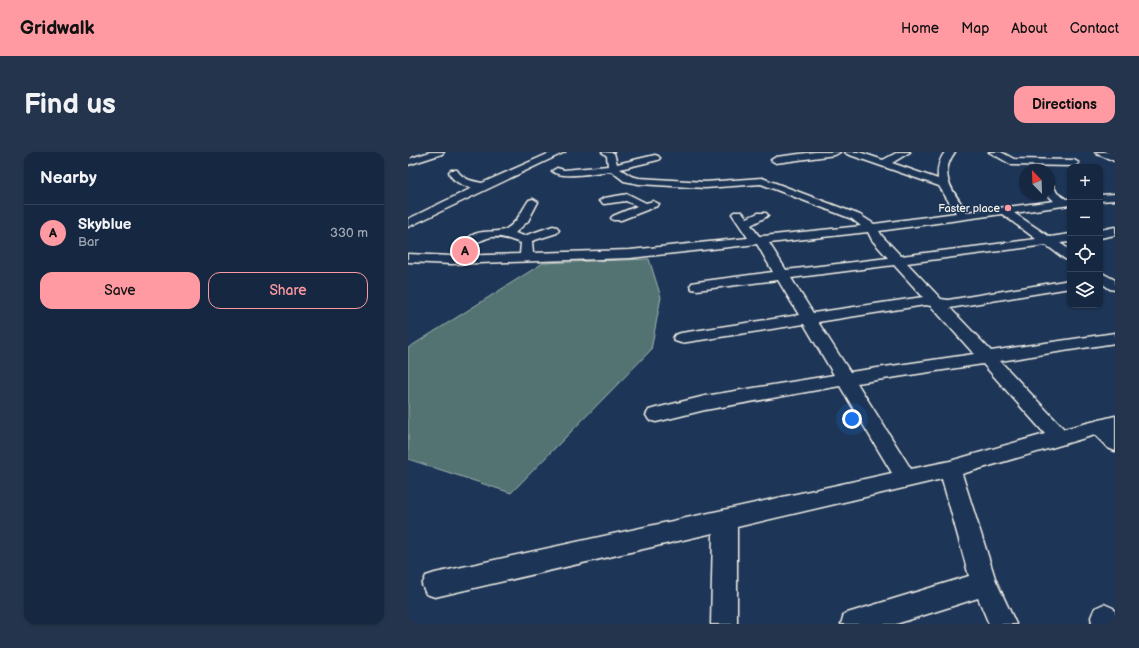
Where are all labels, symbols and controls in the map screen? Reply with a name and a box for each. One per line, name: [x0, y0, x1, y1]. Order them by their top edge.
text: Gridwalk: [20, 17, 95, 40]
text: Home: [901, 20, 939, 37]
text: Map: [961, 20, 989, 37]
text: About: [1011, 20, 1048, 37]
text: Contact: [1070, 20, 1119, 37]
button: Directions: [1014, 86, 1115, 123]
text: Find us: [24, 88, 116, 121]
north arrow: [1019, 164, 1055, 200]
map controls: [1067, 164, 1103, 308]
button: +: [1067, 164, 1103, 200]
text: Nearby: [40, 168, 97, 188]
button: −: [1067, 200, 1103, 236]
place label: Faster place: [938, 202, 1000, 215]
marker: Faster place: [1003, 203, 1013, 213]
text: Skyblue: [78, 215, 131, 234]
text: A: [49, 225, 57, 241]
text: 330 m: [330, 225, 368, 241]
text: Bar: [78, 234, 99, 250]
pin: A: [452, 236, 478, 266]
button: locate: [1067, 236, 1103, 272]
button: Save: [40, 272, 200, 309]
button: Share: [208, 272, 368, 309]
button: layers: [1067, 272, 1103, 308]
your location: [842, 409, 862, 429]

